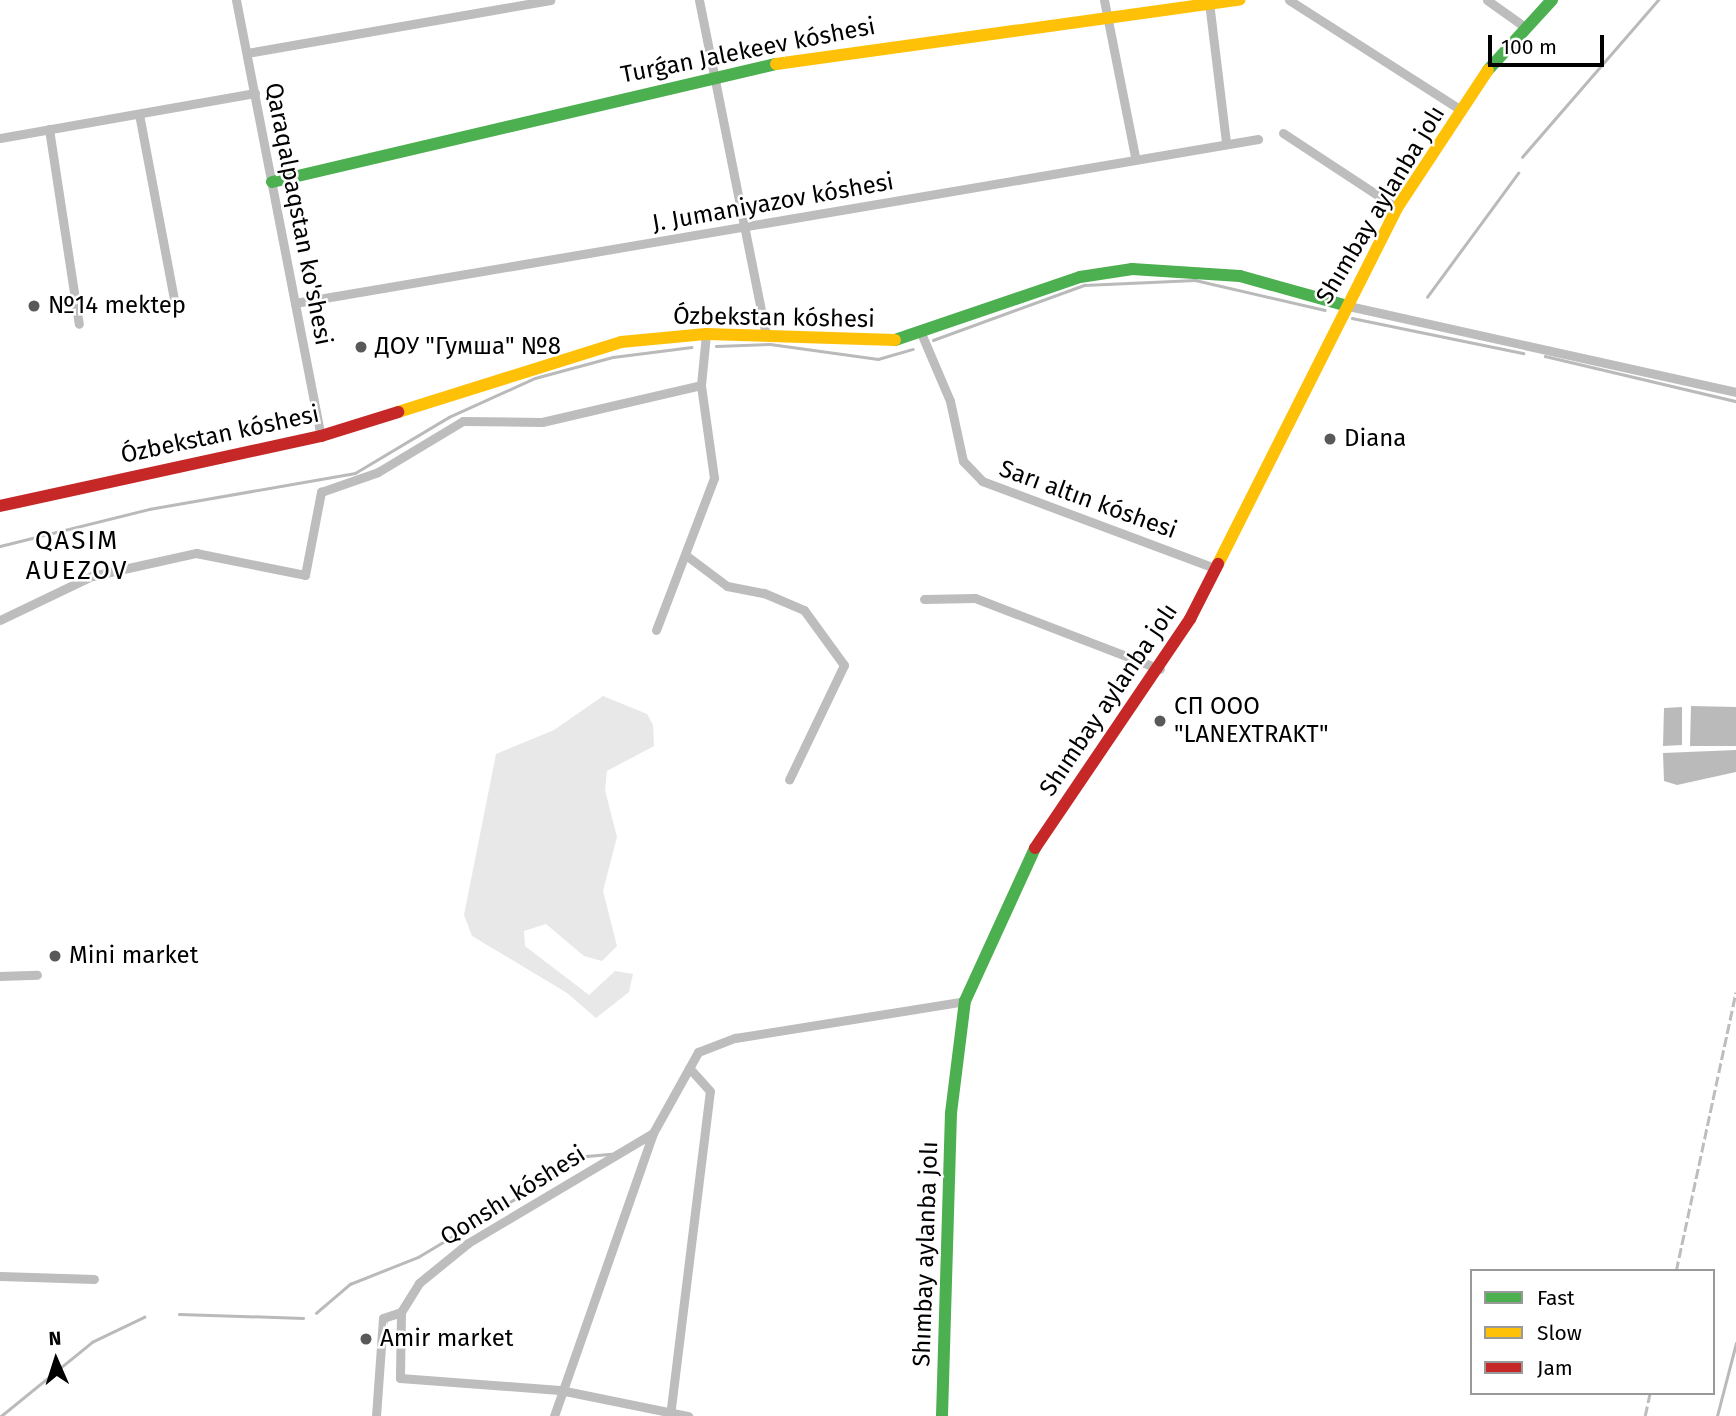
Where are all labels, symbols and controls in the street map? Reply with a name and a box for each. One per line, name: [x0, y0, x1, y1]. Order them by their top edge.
street label: Turǵan Jalekeev kóshesi: [618, 12, 878, 90]
scale bar: [1491, 21, 1606, 65]
text: 100 m: [1501, 34, 1557, 60]
street label: Qaraqalpaqstan ko'shesi: [258, 80, 338, 348]
street label: Shımbay aylanba jolı: [1310, 101, 1452, 309]
street label: J. Jumaniyazov kóshesi: [650, 168, 896, 238]
place label: №14 mektep: [48, 292, 186, 320]
marker: №14 mektep: [26, 298, 42, 314]
street label: Ózbekstan kóshesi: [673, 302, 875, 334]
place label: ДОУ "Гумша" №8: [375, 333, 561, 361]
marker: ДОУ "Гумша" №8: [353, 339, 369, 355]
street label: Ózbekstan kóshesi: [118, 400, 322, 470]
place label: Diana: [1344, 425, 1406, 453]
marker: Diana: [1322, 431, 1338, 447]
street label: Sarı altın kóshesi: [995, 455, 1181, 545]
district label: QASIM AUEZOV: [26, 525, 128, 586]
street label: Shımbay aylanba jolı: [1034, 598, 1184, 802]
place label: СП ООО "LANEXTRAKT": [1174, 693, 1329, 749]
marker: СП ООО "LANEXTRAKT": [1152, 713, 1168, 729]
place label: Mini market: [69, 942, 198, 970]
marker: Mini market: [47, 948, 63, 964]
street label: Qonshı kóshesi: [435, 1140, 591, 1252]
street label: Shımbay aylanba jolı: [908, 1141, 944, 1367]
legend: [1470, 1269, 1715, 1395]
text: Fast: [1537, 1285, 1575, 1311]
text: Slow: [1537, 1320, 1582, 1346]
north arrow: [21, 1325, 91, 1395]
place label: Amir market: [380, 1325, 513, 1353]
text: N: [48, 1327, 62, 1350]
marker: Amir market: [358, 1331, 374, 1347]
text: Jam: [1537, 1355, 1573, 1381]

